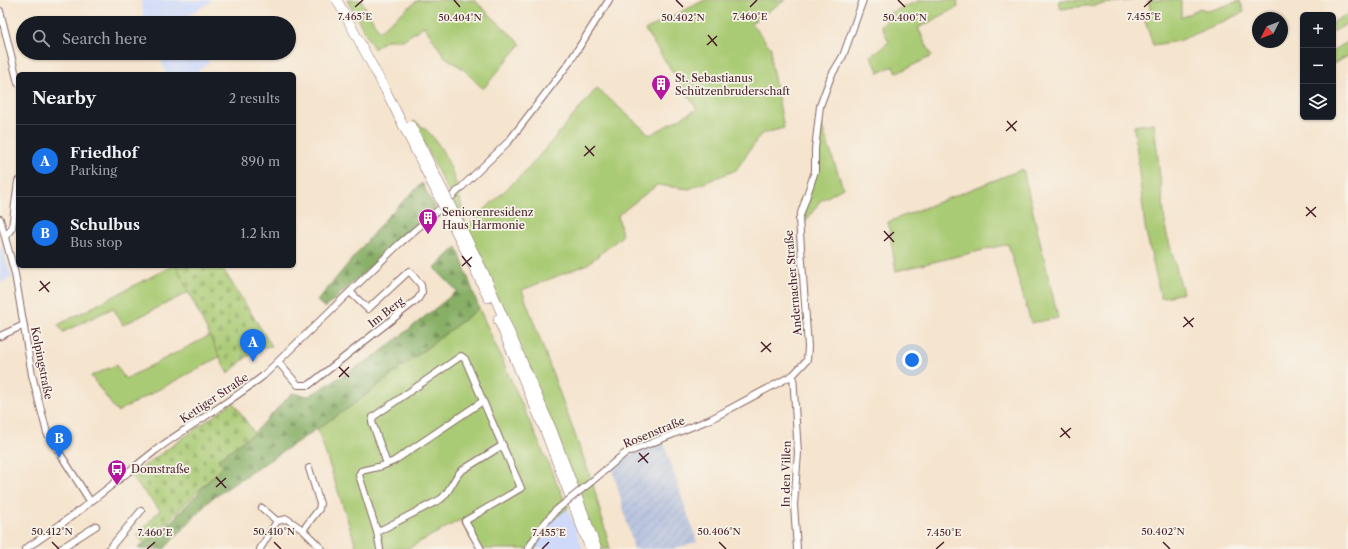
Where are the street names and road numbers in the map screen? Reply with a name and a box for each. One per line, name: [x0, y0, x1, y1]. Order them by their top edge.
street label: Andernacher Straße: [781, 230, 805, 337]
street label: Im Berg: [365, 294, 407, 330]
street label: Kolpingstraße: [28, 325, 56, 401]
street label: Kettiger Straße: [177, 370, 251, 426]
street label: Rosenstraße: [621, 413, 687, 451]
street label: In den Villen: [778, 440, 794, 508]

